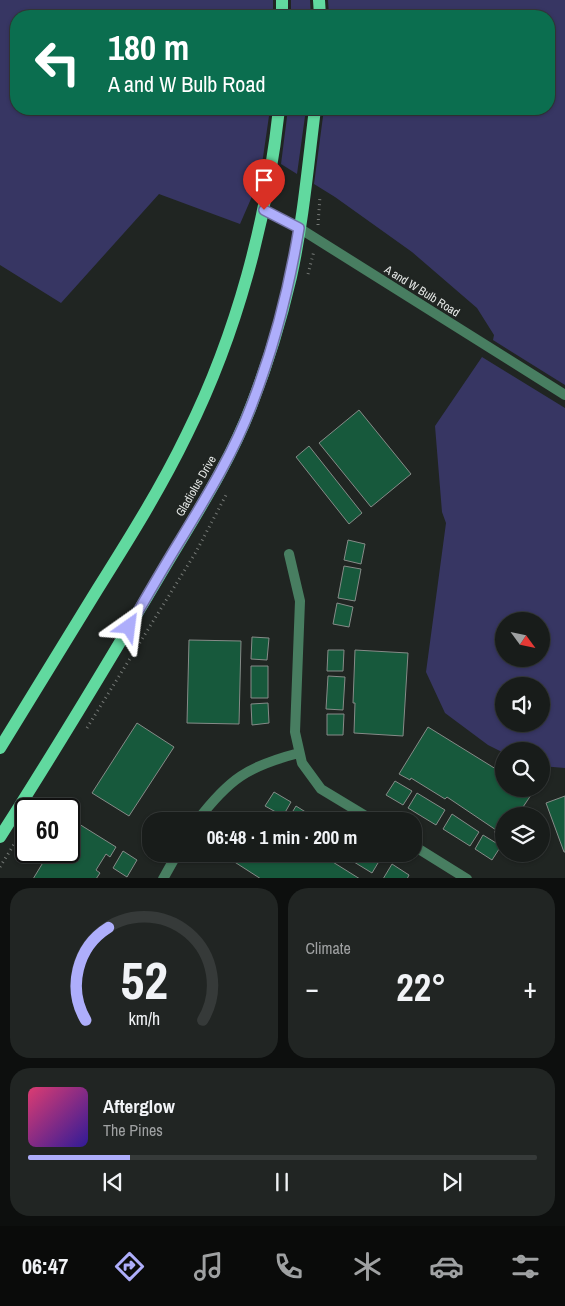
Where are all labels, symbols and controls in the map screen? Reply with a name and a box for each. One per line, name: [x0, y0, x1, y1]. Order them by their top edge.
text: 180 m: [108, 24, 189, 71]
icon: left: [25, 30, 90, 95]
text: A and W Bulb Road: [108, 69, 265, 99]
pin: [243, 159, 285, 210]
icon: arrive: [250, 166, 278, 194]
street label: A and W Bulb Road: [380, 261, 463, 321]
street label: Gladiolus Drive: [172, 453, 220, 519]
position arrow: [102, 600, 154, 652]
north arrow: [495, 612, 550, 668]
map controls: [495, 612, 550, 862]
button: sound: [495, 677, 550, 732]
button: search: [495, 742, 550, 797]
speed limit sign: 60: [15, 798, 80, 863]
button: layers: [495, 807, 550, 862]
text: 06:48 · 1 min · 200 m: [207, 824, 357, 850]
text: Climate: [306, 937, 351, 959]
text: 52: [120, 945, 167, 1015]
text: 22°: [396, 962, 446, 1013]
text: −: [306, 969, 319, 1007]
text: +: [524, 969, 537, 1007]
text: km/h: [128, 1007, 160, 1031]
text: Afterglow: [103, 1093, 175, 1119]
text: The Pines: [103, 1119, 163, 1141]
icon: previous: [99, 1168, 127, 1196]
icon: pause: [268, 1168, 296, 1196]
icon: next: [438, 1168, 466, 1196]
icon: directions: [112, 1249, 147, 1284]
icon: music: [191, 1249, 226, 1284]
icon: phone: [271, 1249, 306, 1284]
icon: climate: [350, 1249, 385, 1284]
icon: car: [429, 1249, 464, 1284]
icon: filters: [508, 1249, 543, 1284]
text: 06:47: [22, 1251, 68, 1281]

